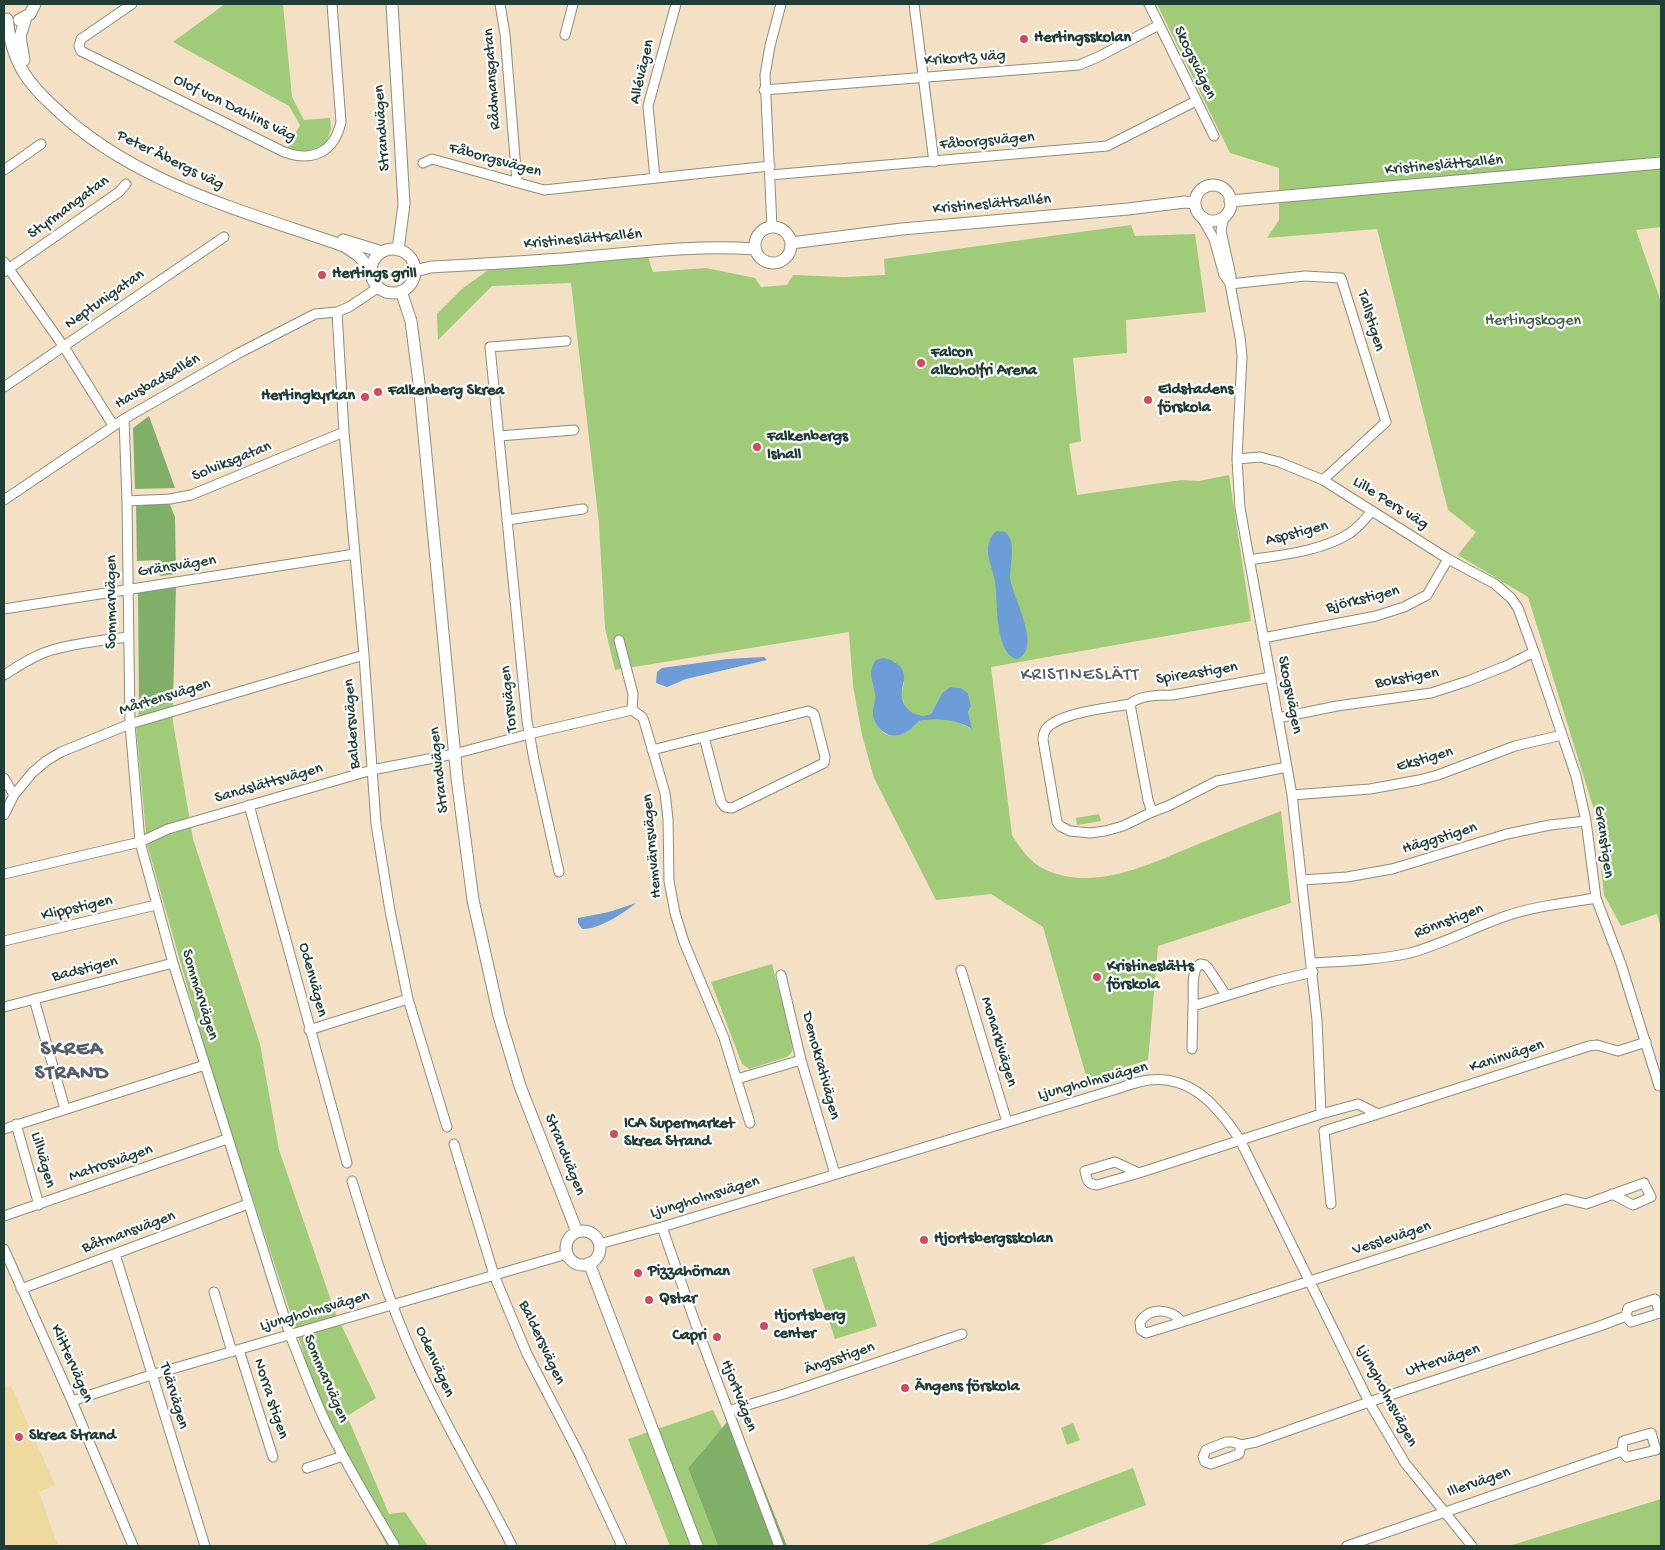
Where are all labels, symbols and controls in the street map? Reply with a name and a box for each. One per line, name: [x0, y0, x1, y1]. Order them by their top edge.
street label: Skogsvägen: [1168, 23, 1220, 103]
street label: Rådmansgatan: [480, 28, 506, 130]
place label: Hertingsskolan: [1034, 29, 1131, 49]
marker: Hertingsskolan: [1018, 33, 1030, 45]
street label: Allévägen: [626, 38, 660, 106]
street label: Krikortz väg: [924, 47, 1006, 71]
street label: Olof von Dahlins väg: [170, 71, 298, 147]
street label: Strandvägen: [370, 84, 396, 172]
street label: Peter Åbergs väg: [113, 127, 227, 195]
street label: Fåborgsvägen: [939, 128, 1035, 156]
street label: Fåborgsvägen: [446, 139, 544, 183]
street label: Kristineslättsallén: [1384, 151, 1504, 181]
street label: Styrmangatan: [24, 172, 114, 244]
street label: Kristineslättsallén: [932, 190, 1052, 220]
street label: Kristineslättsallén: [523, 225, 643, 255]
place label: Hertings grill: [332, 265, 417, 285]
street label: Neptunigatan: [62, 266, 148, 334]
marker: Hertings grill: [316, 269, 328, 281]
street label: Tallstigen: [1352, 288, 1388, 354]
park label: Hertingskogen: [1485, 312, 1581, 332]
place label: Falcon alkoholfri Arena: [931, 344, 1037, 382]
street label: Havsbadsallén: [112, 350, 204, 414]
marker: Falcon alkoholfri Arena: [915, 357, 927, 369]
place label: Eldstadens förskola: [1158, 381, 1233, 419]
place label: Falkenberg Skrea: [388, 382, 504, 402]
marker: Falkenberg Skrea: [372, 386, 384, 398]
place label: Hertingkyrkan: [261, 387, 355, 407]
marker: Hertingkyrkan: [359, 391, 371, 403]
marker: Eldstadens förskola: [1142, 394, 1154, 406]
place label: Falkenbergs Ishall: [767, 428, 848, 466]
street label: Solviksgatan: [190, 437, 274, 487]
marker: Falkenbergs Ishall: [751, 441, 763, 453]
street label: Lille Pers väg: [1348, 473, 1432, 535]
street label: Aspstigen: [1264, 517, 1330, 551]
street label: Gränsvägen: [136, 551, 218, 583]
street label: Sommarvägen: [103, 555, 123, 649]
street label: Björkstigen: [1324, 582, 1402, 618]
street label: Skogsvägen: [1272, 655, 1306, 735]
street label: Spireastigen: [1155, 658, 1239, 690]
street label: Bokstigen: [1374, 664, 1440, 694]
street label: Torsvägen: [497, 665, 523, 733]
district label: KRISTINESLÄTT: [1019, 665, 1141, 687]
street label: Mårtensvägen: [117, 675, 213, 721]
street label: Baldersvägen: [340, 678, 366, 770]
street label: Strandvägen: [426, 726, 454, 814]
street label: Ekstigen: [1394, 743, 1456, 777]
street label: Sandslättsvägen: [213, 759, 325, 809]
street label: Hemvärnsvägen: [639, 793, 667, 899]
street label: Granstigen: [1588, 804, 1618, 880]
street label: Häggstigen: [1400, 819, 1480, 859]
street label: Klippstigen: [40, 892, 114, 926]
street label: Rönnstigen: [1412, 900, 1486, 944]
street label: Odenvägen: [293, 941, 331, 1019]
street label: Sommarvägen: [176, 947, 222, 1043]
street label: Badstigen: [50, 953, 120, 987]
place label: Kristineslätts förskola: [1107, 958, 1194, 996]
marker: Kristineslätts förskola: [1091, 971, 1103, 983]
street label: Monarkivägen: [975, 995, 1021, 1089]
street label: Demokrativägen: [796, 1010, 844, 1122]
street label: Kaninvägen: [1467, 1036, 1547, 1078]
district label: SKREA STRAND: [34, 1038, 110, 1088]
street label: Ljungholmsvägen: [1036, 1058, 1150, 1106]
street label: Strandvägen: [539, 1111, 589, 1199]
place label: ICA Supermarket Skrea Strand: [624, 1115, 734, 1153]
marker: ICA Supermarket Skrea Strand: [608, 1128, 620, 1140]
street label: Lillvägen: [25, 1130, 59, 1190]
street label: Matrosvägen: [67, 1141, 155, 1187]
street label: Ljungholmsvägen: [648, 1172, 762, 1224]
street label: Båtmansvägen: [80, 1207, 178, 1259]
street label: Vesslevägen: [1350, 1217, 1434, 1261]
place label: Hjortsbergsskolan: [934, 1230, 1053, 1250]
marker: Hjortsbergsskolan: [918, 1234, 930, 1246]
place label: Pizzahörnan: [648, 1263, 730, 1283]
marker: Pizzahörnan: [632, 1267, 644, 1279]
street label: Ljungholmsvägen: [258, 1287, 372, 1337]
place label: Qstar: [659, 1290, 697, 1310]
marker: Qstar: [643, 1294, 655, 1306]
street label: Baldersvägen: [513, 1298, 569, 1388]
place label: Hjortsberg center: [774, 1307, 846, 1345]
marker: Hjortsberg center: [758, 1320, 770, 1332]
street label: Klittervägen: [45, 1322, 97, 1406]
street label: Odenvägen: [410, 1323, 458, 1401]
place label: Capri: [672, 1327, 707, 1347]
marker: Capri: [711, 1331, 723, 1343]
street label: Sommarvägen: [298, 1332, 352, 1426]
street label: Ängsstigen: [802, 1338, 878, 1380]
street label: Uttervägen: [1403, 1340, 1483, 1382]
street label: Ljungholmsvägen: [1351, 1341, 1421, 1451]
street label: Norra stigen: [248, 1356, 292, 1442]
street label: Hjortvägen: [716, 1357, 760, 1435]
street label: Tvärvägen: [154, 1360, 192, 1432]
place label: Ängens förskola: [915, 1378, 1019, 1398]
marker: Ängens förskola: [899, 1382, 911, 1394]
place label: Skrea Strand: [29, 1427, 116, 1447]
marker: Skrea Strand: [13, 1431, 25, 1443]
street label: Illervägen: [1445, 1463, 1513, 1503]

